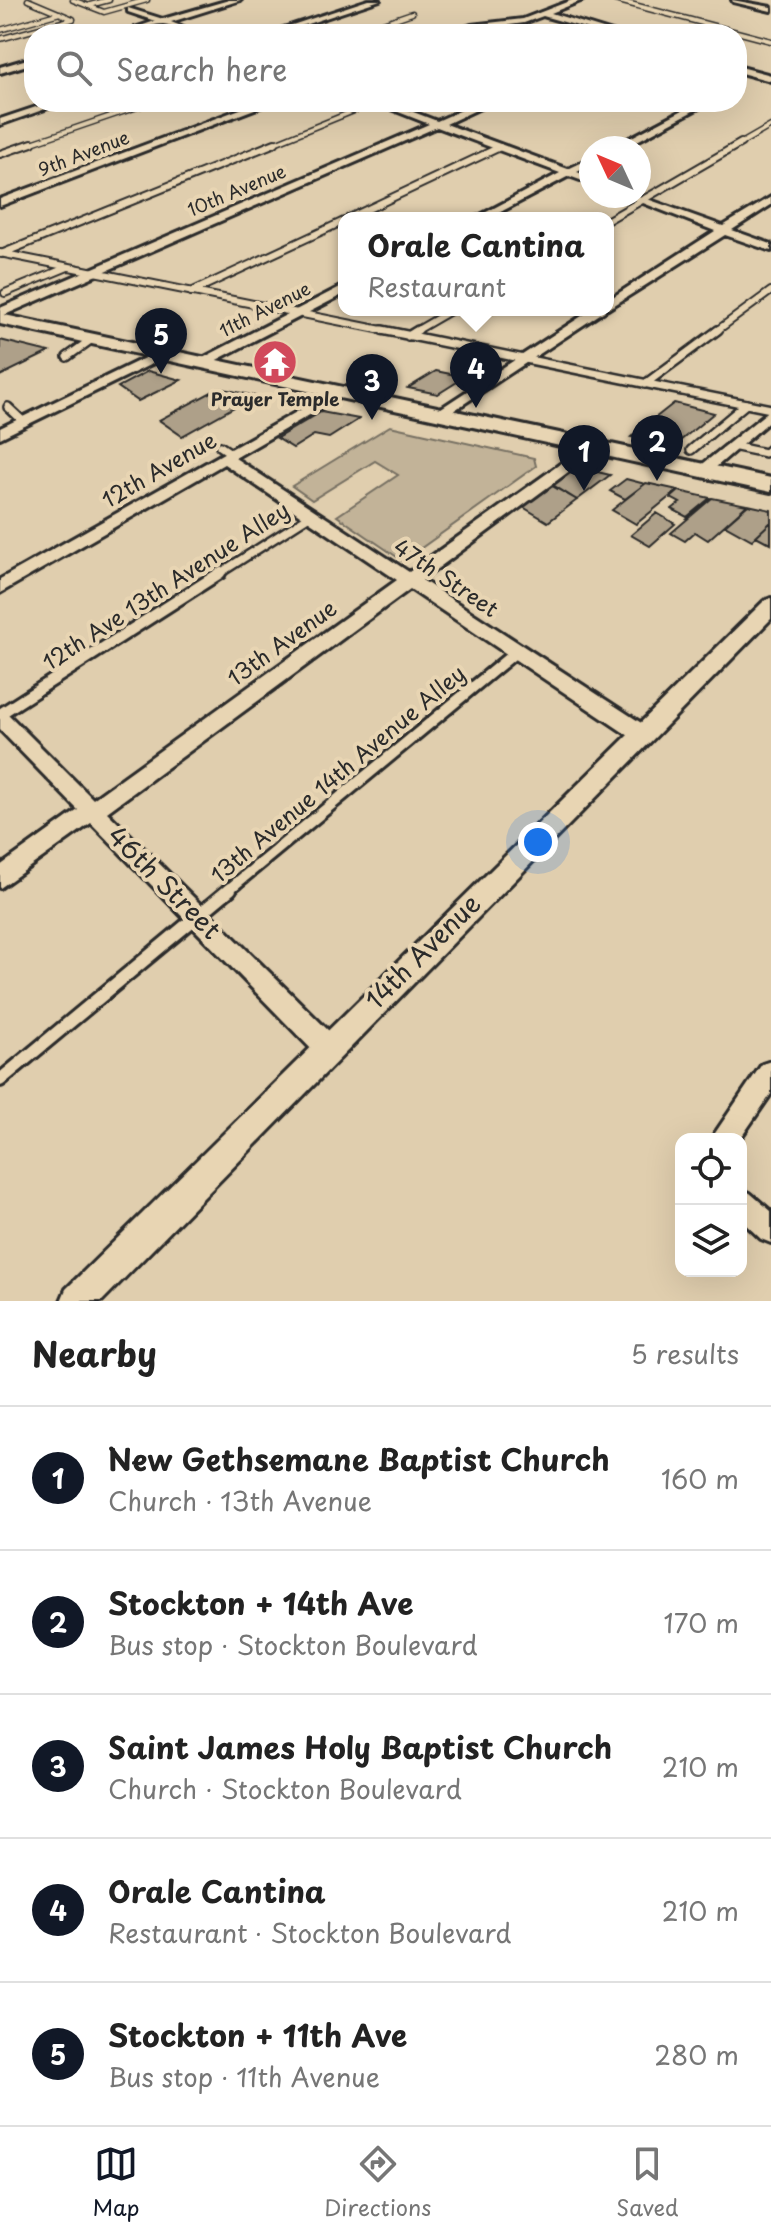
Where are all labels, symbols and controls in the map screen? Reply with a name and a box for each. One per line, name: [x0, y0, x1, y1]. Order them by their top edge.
search box: [24, 24, 747, 112]
icon: search: [52, 46, 96, 90]
text: Search here: [116, 46, 288, 91]
street label: 9th Avenue: [34, 123, 133, 182]
north arrow: [579, 136, 651, 208]
street label: 10th Avenue: [183, 157, 290, 222]
popup: [338, 212, 614, 316]
text: Orale Cantina: [367, 222, 585, 267]
text: Restaurant: [367, 267, 506, 306]
street label: 11th Avenue: [214, 274, 315, 343]
pin: 5: [135, 308, 187, 374]
temple icon: Prayer Temple: [251, 338, 299, 386]
pin: 4: [450, 342, 502, 408]
pin: 3: [346, 354, 398, 420]
place label: Prayer Temple: [211, 385, 339, 412]
pin: 2: [631, 415, 683, 481]
street label: 12th Avenue: [95, 422, 222, 515]
pin: 1: [558, 425, 610, 491]
street label: 12th Ave 13th Avenue Alley: [37, 496, 295, 676]
street label: 47th Street: [388, 529, 506, 624]
street label: 13th Avenue: [222, 595, 342, 691]
street label: 13th Avenue 14th Avenue Alley: [202, 656, 472, 890]
street label: 46th Street: [99, 816, 231, 948]
your location: [518, 822, 558, 862]
street label: 14th Avenue: [355, 884, 489, 1018]
map controls: [675, 1133, 747, 1277]
button: locate: [675, 1133, 747, 1205]
button: layers: [675, 1205, 747, 1277]
text: Nearby: [32, 1327, 157, 1379]
text: 5 results: [631, 1334, 739, 1373]
text: New Gethsemane Baptist Church: [108, 1436, 610, 1481]
text: 1: [52, 1459, 64, 1498]
text: 160 m: [661, 1459, 739, 1498]
text: Church · 13th Avenue: [108, 1481, 372, 1520]
text: Stockton + 14th Ave: [108, 1580, 414, 1625]
text: 2: [49, 1603, 67, 1642]
text: 170 m: [664, 1603, 739, 1642]
text: Bus stop · Stockton Boulevard: [108, 1625, 478, 1664]
text: Saint James Holy Baptist Church: [108, 1724, 612, 1769]
text: 3: [49, 1747, 67, 1786]
text: 210 m: [662, 1747, 739, 1786]
text: Church · Stockton Boulevard: [108, 1769, 462, 1808]
text: Orale Cantina: [108, 1868, 326, 1913]
text: 4: [49, 1891, 67, 1930]
text: 210 m: [662, 1891, 739, 1930]
text: Restaurant · Stockton Boulevard: [108, 1913, 512, 1952]
text: Stockton + 11th Ave: [108, 2012, 407, 2057]
text: 5: [50, 2035, 66, 2074]
text: 280 m: [654, 2035, 739, 2074]
text: Bus stop · 11th Avenue: [108, 2057, 380, 2096]
tab: Map: [92, 2142, 139, 2223]
tab: Directions: [324, 2142, 431, 2223]
tab: Saved: [616, 2142, 679, 2223]

